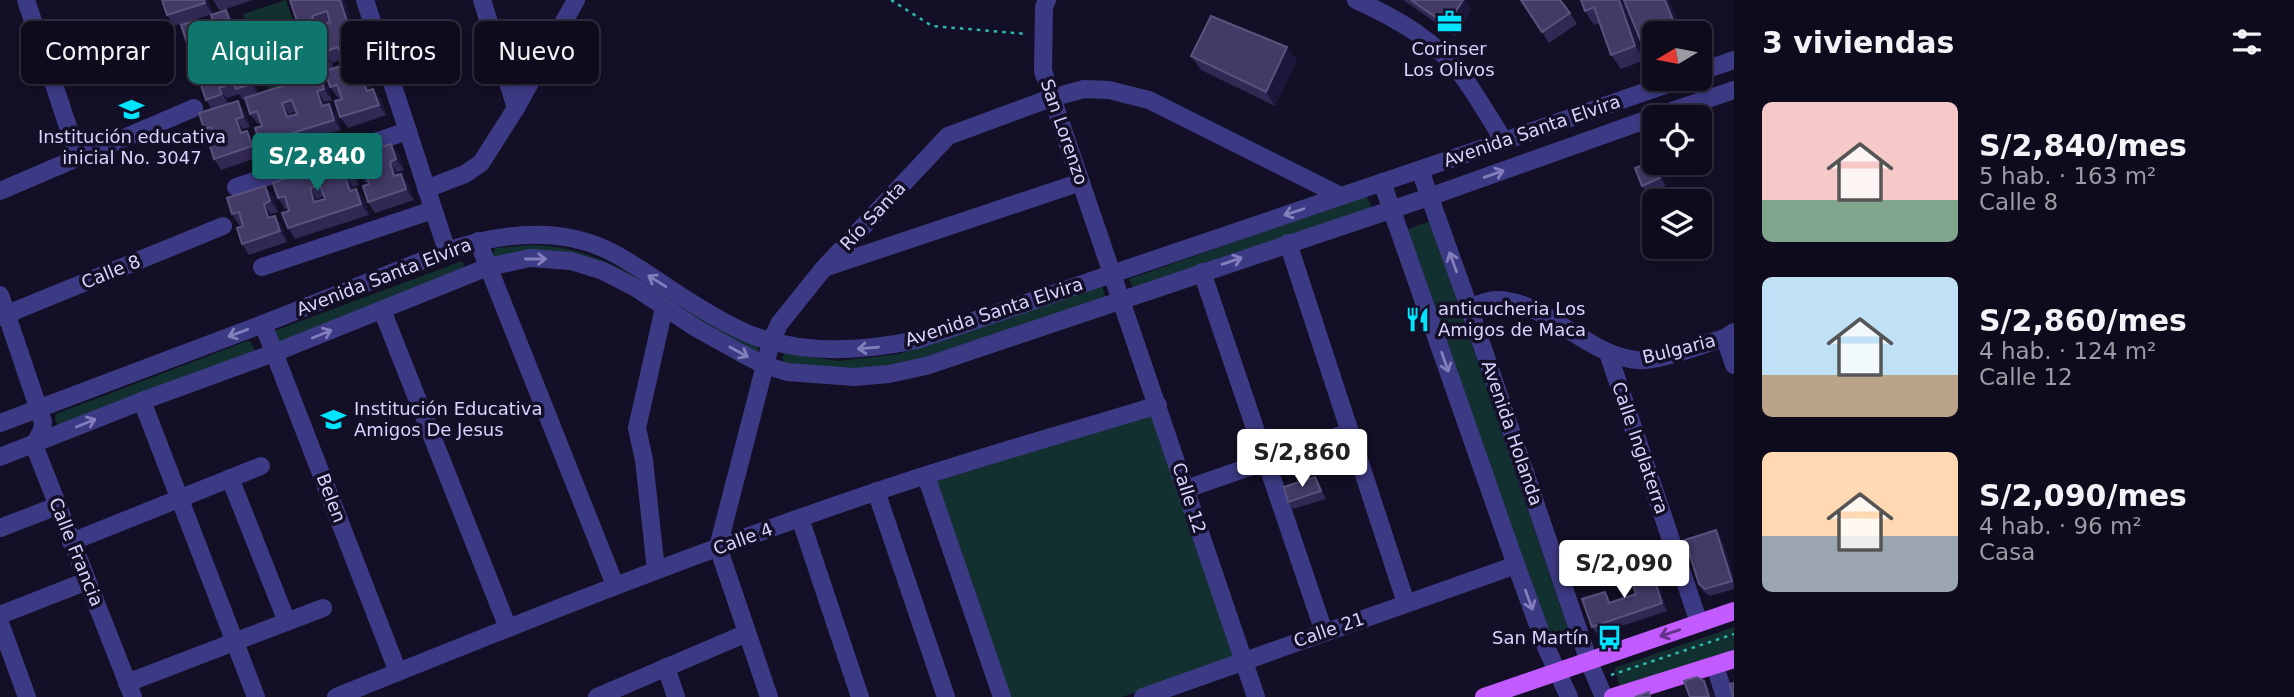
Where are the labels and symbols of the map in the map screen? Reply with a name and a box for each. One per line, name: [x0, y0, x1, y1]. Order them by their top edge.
office icon: Corinser Los Olivos: [1435, 8, 1463, 36]
north arrow: [1642, 21, 1712, 91]
place label: Corinser Los Olivos: [1403, 38, 1495, 80]
street label: San Lorenzo: [1037, 76, 1092, 187]
street label: Avenida Santa Elvira: [1441, 90, 1623, 171]
school or university icon: Institución educativa inicial No. 3047: [118, 96, 146, 124]
place label: Institución educativa inicial No. 3047: [38, 126, 226, 168]
pin: S/2,840: [252, 134, 382, 193]
one-way arrow: [1482, 167, 1504, 179]
street label: Río Santa: [836, 177, 910, 254]
one-way arrow: [1283, 206, 1305, 219]
street label: Avenida Santa Elvira: [293, 233, 474, 320]
street label: Calle 8: [78, 250, 143, 293]
one-way arrow: [524, 252, 547, 266]
one-way arrow: [1446, 252, 1458, 274]
one-way arrow: [1221, 254, 1243, 266]
one-way arrow: [647, 273, 667, 287]
street label: Avenida Santa Elvira: [902, 273, 1085, 350]
place label: anticucheria Los Amigos de Maca: [1438, 298, 1586, 340]
restaurant icon: anticucheria Los Amigos de Maca: [1404, 305, 1432, 333]
one-way arrow: [311, 327, 333, 340]
one-way arrow: [228, 328, 249, 341]
street label: Bulgaria: [1640, 329, 1718, 368]
one-way arrow: [857, 342, 880, 355]
one-way arrow: [728, 346, 749, 359]
one-way arrow: [1440, 351, 1452, 373]
street label: Avenida Holanda: [1478, 358, 1547, 508]
street label: Calle Inglaterra: [1608, 379, 1673, 517]
place label: Institución Educativa Amigos De Jesus: [354, 398, 543, 440]
school or university icon: Institución Educativa Amigos De Jesus: [320, 405, 348, 433]
one-way arrow: [75, 416, 97, 429]
pin: S/2,860: [1237, 430, 1367, 489]
street label: Calle 12: [1168, 460, 1211, 536]
street label: Belen: [313, 470, 350, 525]
street label: Calle Francia: [45, 494, 108, 609]
street label: Calle 4: [710, 518, 775, 559]
pin: S/2,090: [1559, 540, 1689, 600]
one-way arrow: [1524, 589, 1536, 611]
street label: Calle 21: [1291, 608, 1367, 651]
bus stop icon: San Martín: [1595, 624, 1623, 652]
place label: San Martín: [1492, 627, 1589, 648]
one-way arrow: [1659, 628, 1681, 640]

